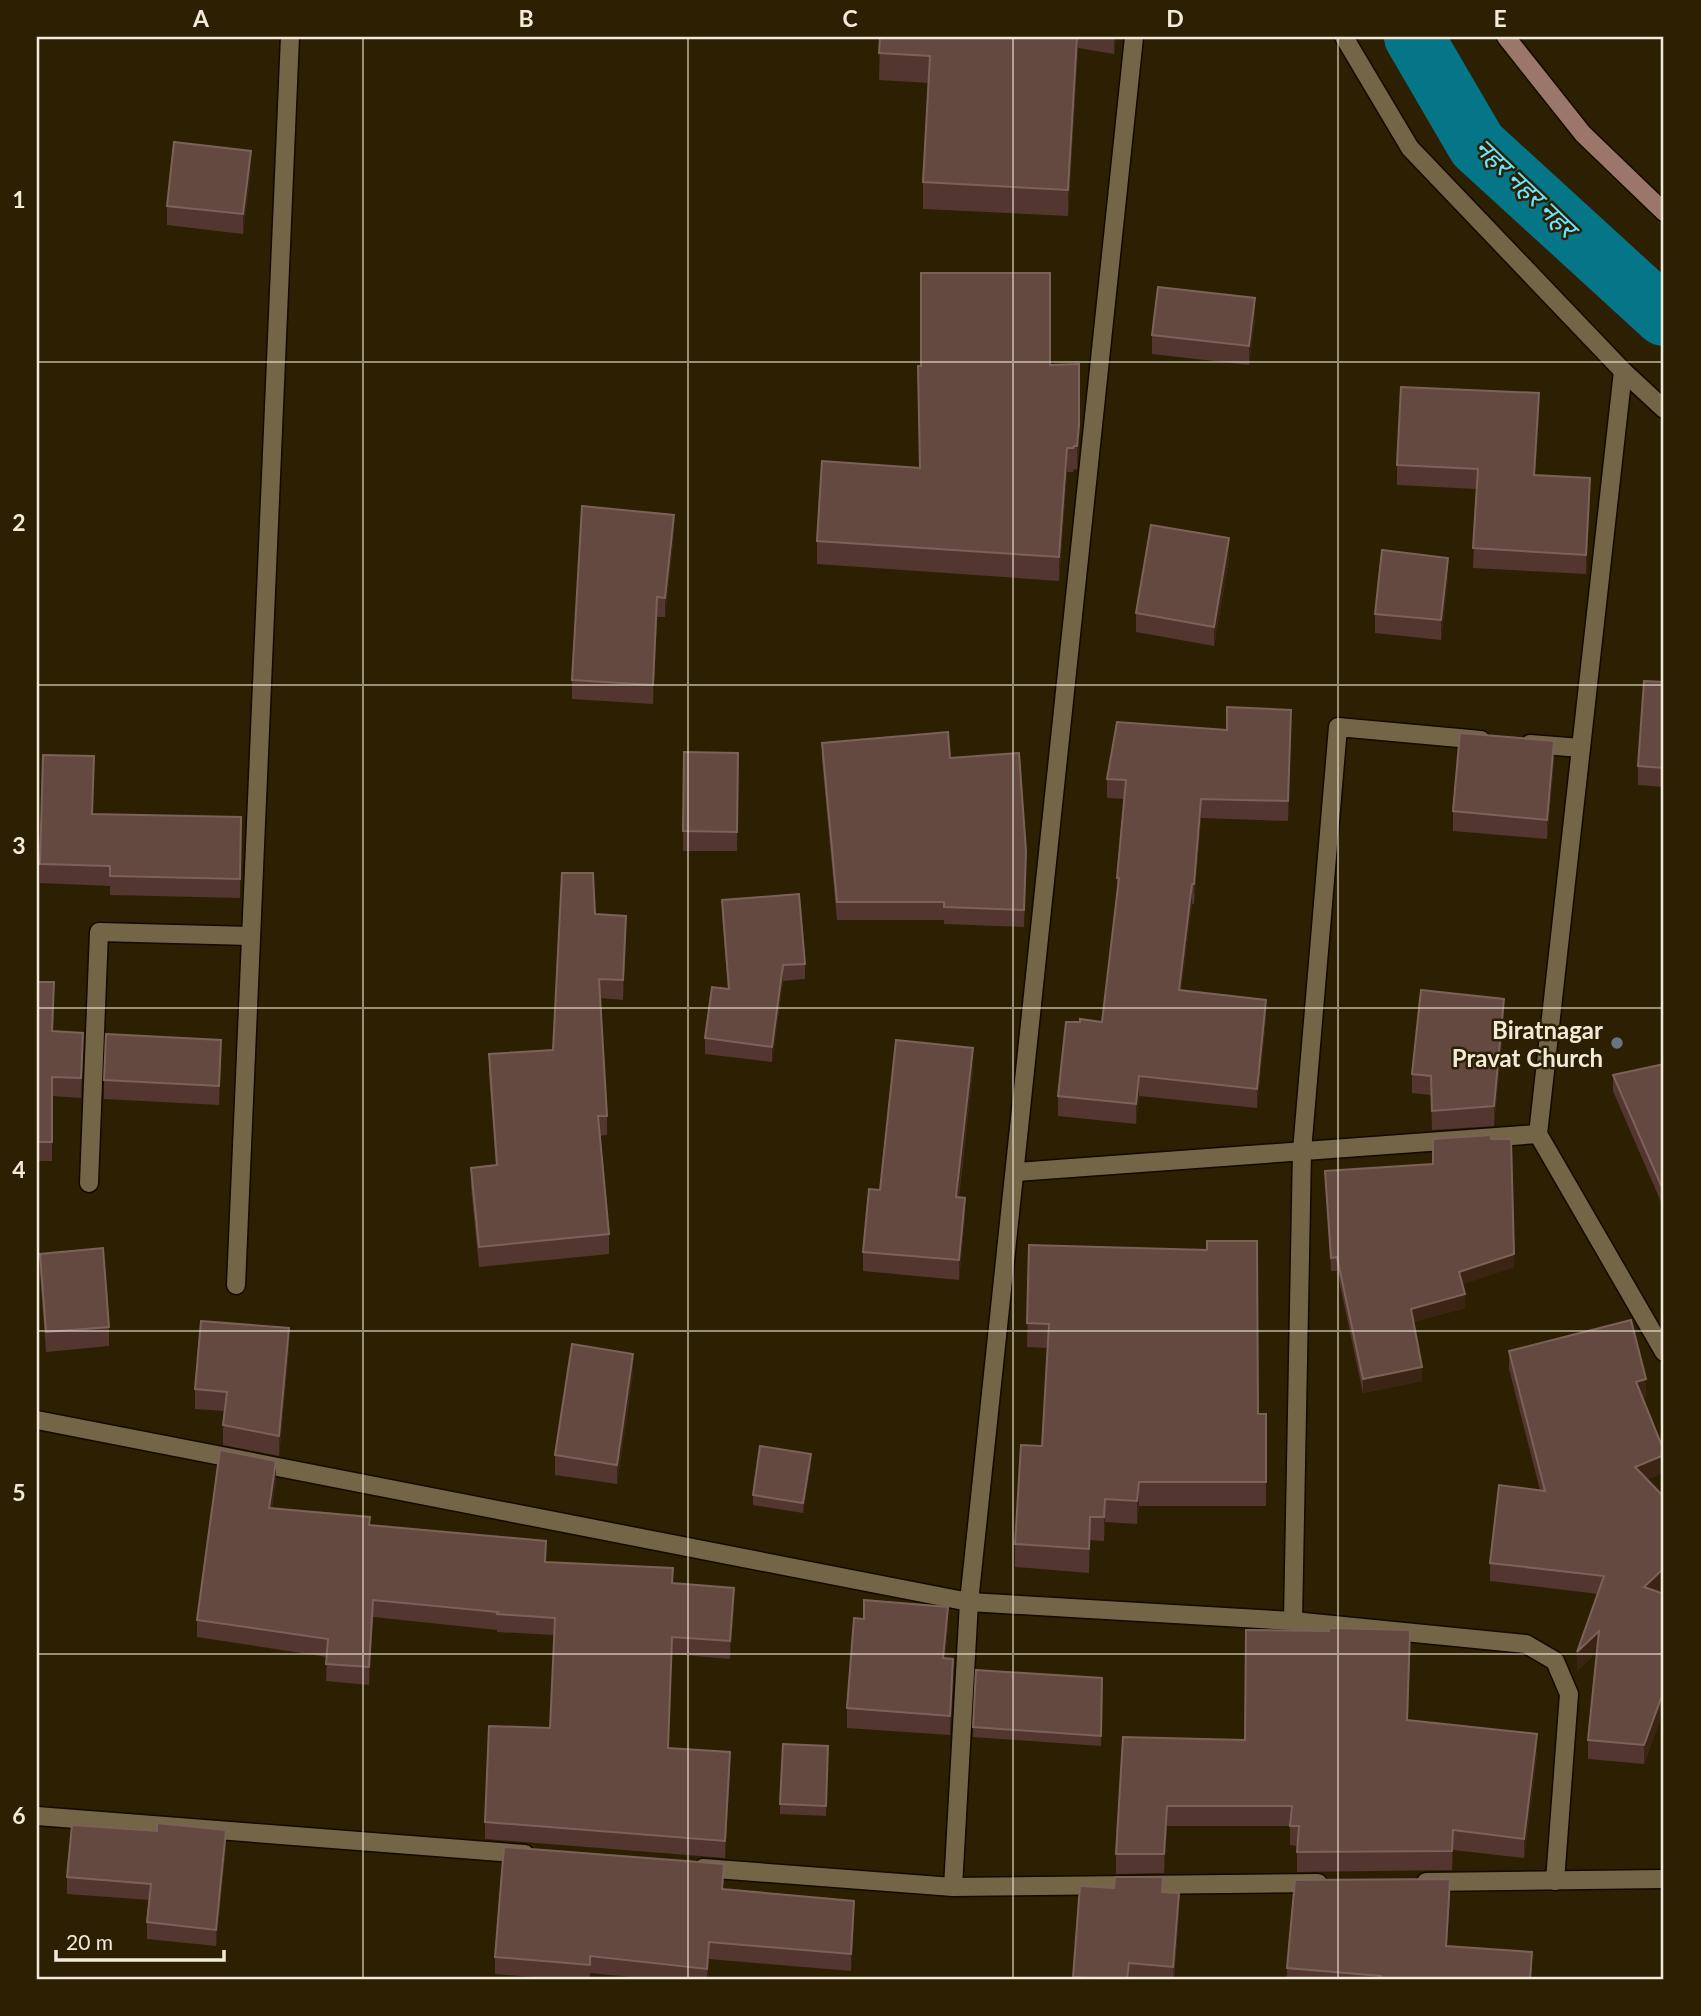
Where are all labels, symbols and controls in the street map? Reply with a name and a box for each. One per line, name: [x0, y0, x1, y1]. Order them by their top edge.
text: A: [192, 4, 210, 32]
text: B: [518, 4, 534, 32]
text: C: [842, 4, 858, 32]
text: D: [1166, 4, 1184, 32]
text: E: [1493, 4, 1507, 32]
water label: नहर नहर नहर: [1469, 131, 1587, 247]
text: 1: [12, 185, 26, 213]
text: 2: [12, 508, 26, 536]
text: 3: [12, 831, 26, 859]
place label: Biratnagar Pravat Church: [1452, 1015, 1603, 1072]
marker: Biratnagar Pravat Church: [1609, 1035, 1625, 1051]
text: 4: [12, 1155, 26, 1183]
text: 5: [12, 1478, 26, 1506]
text: 6: [12, 1801, 26, 1829]
scale bar: [56, 1918, 224, 1962]
text: 20 m: [66, 1929, 113, 1954]

